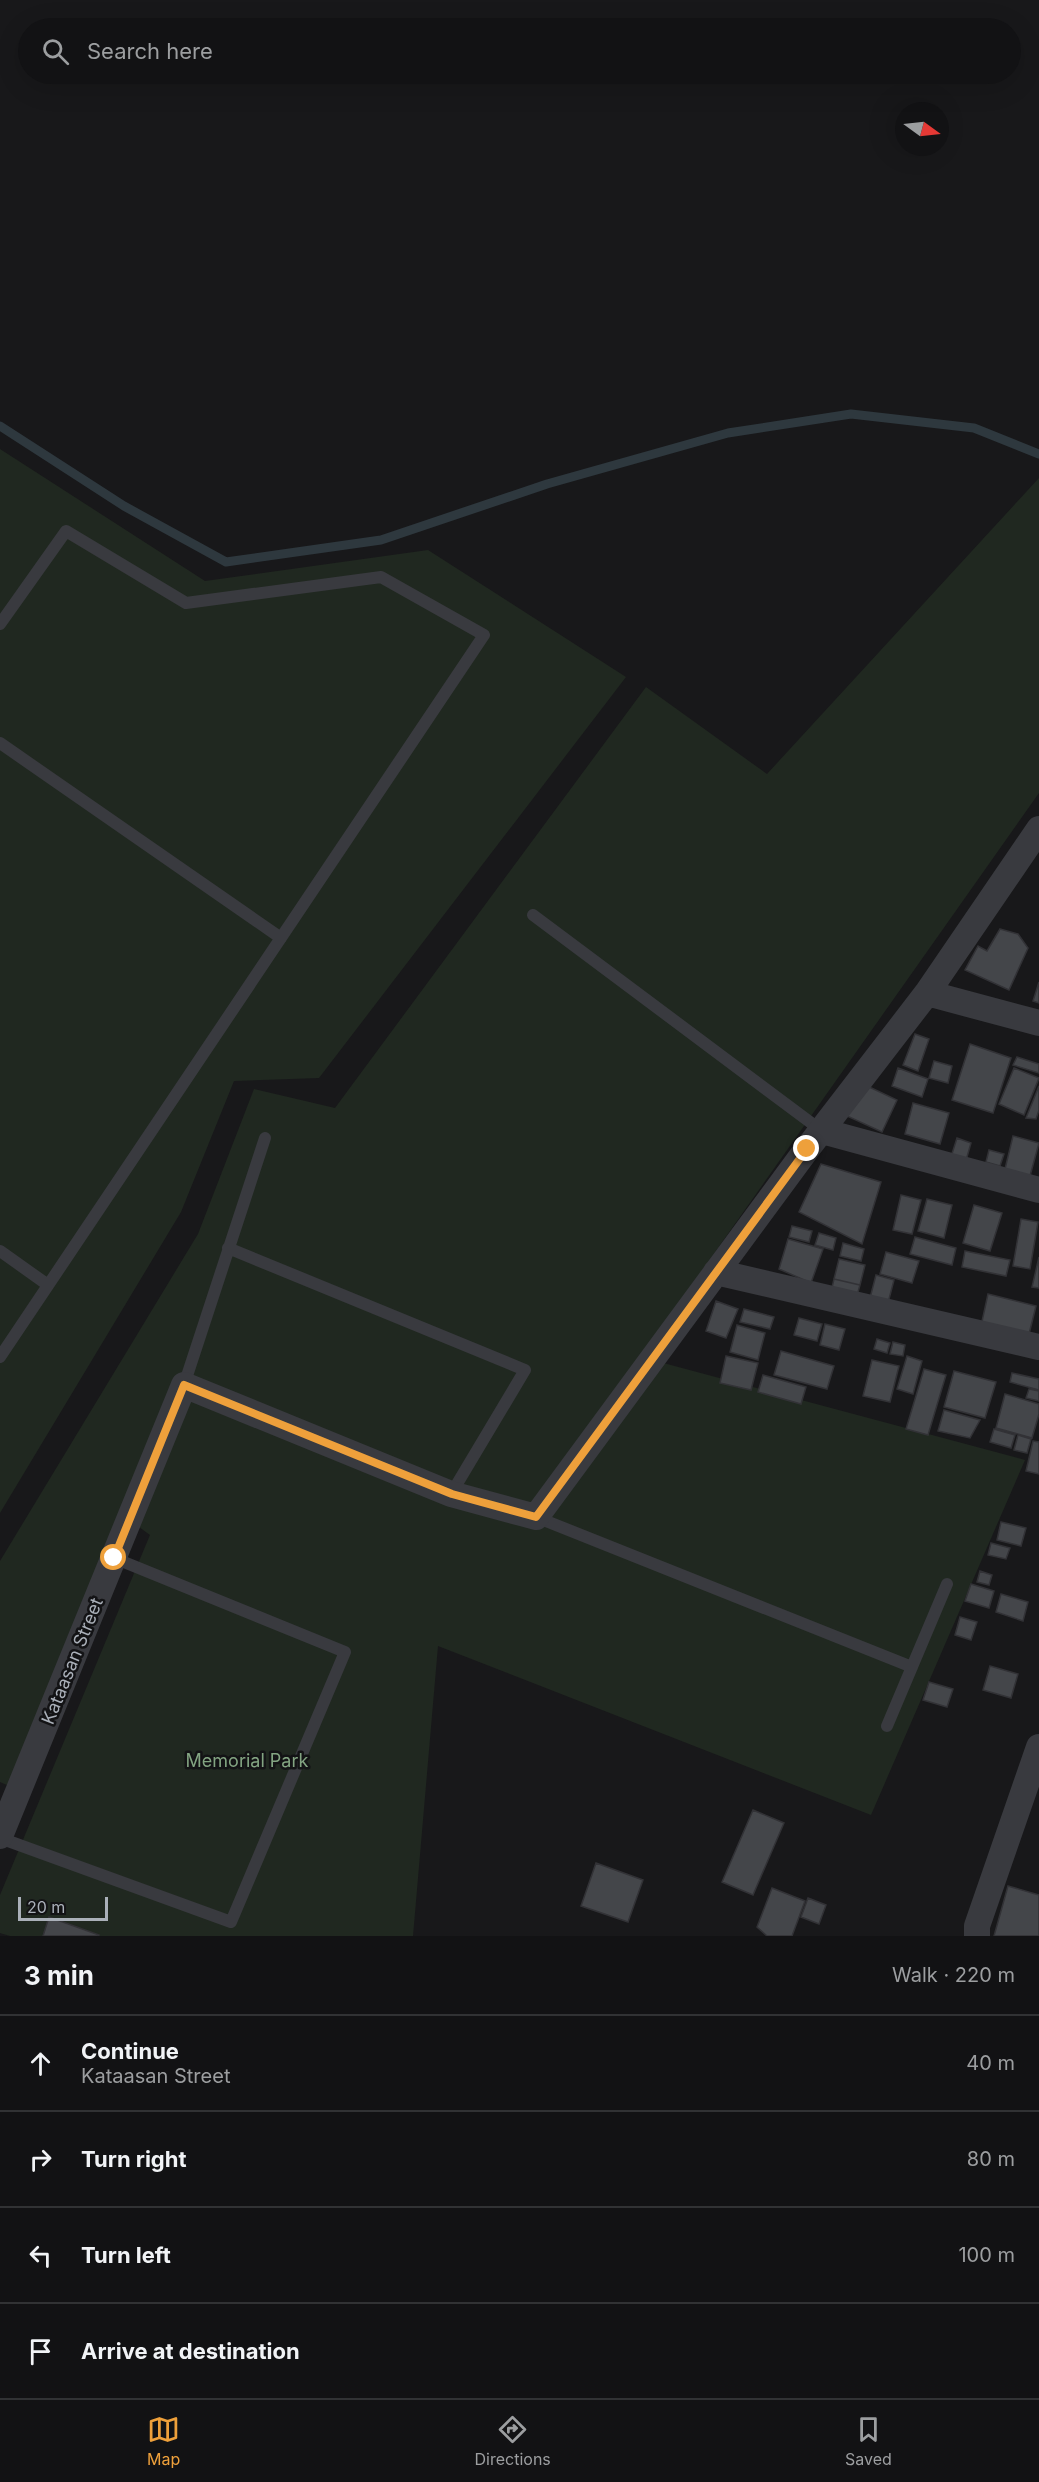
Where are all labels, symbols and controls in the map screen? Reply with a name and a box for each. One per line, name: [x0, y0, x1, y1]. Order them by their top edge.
search box: [18, 18, 1021, 84]
icon: search: [39, 35, 72, 68]
text: Search here: [87, 38, 213, 64]
north arrow: [895, 102, 949, 156]
route end: [793, 1135, 819, 1161]
route start: [100, 1544, 126, 1570]
street label: Kataasan Street: [37, 1595, 107, 1727]
park label: Memorial Park: [186, 1750, 309, 1771]
scale bar: [18, 1894, 108, 1922]
text: 20 m: [27, 1897, 65, 1917]
text: 3 min: [24, 1960, 94, 1991]
text: Walk · 220 m: [892, 1963, 1015, 1987]
text: Continue: [81, 2038, 179, 2064]
icon: ahead: [24, 2047, 57, 2080]
text: 40 m: [966, 2051, 1015, 2075]
text: Kataasan Street: [81, 2064, 230, 2088]
icon: right: [24, 2143, 57, 2176]
text: Turn right: [81, 2146, 187, 2172]
text: 80 m: [967, 2147, 1015, 2171]
icon: left: [24, 2239, 57, 2272]
text: Turn left: [81, 2242, 171, 2268]
text: 100 m: [958, 2243, 1015, 2267]
icon: arrive: [24, 2335, 57, 2368]
text: Arrive at destination: [81, 2338, 300, 2364]
tab: Map: [147, 2413, 180, 2469]
tab: Directions: [475, 2413, 551, 2469]
tab: Saved: [845, 2413, 892, 2469]

